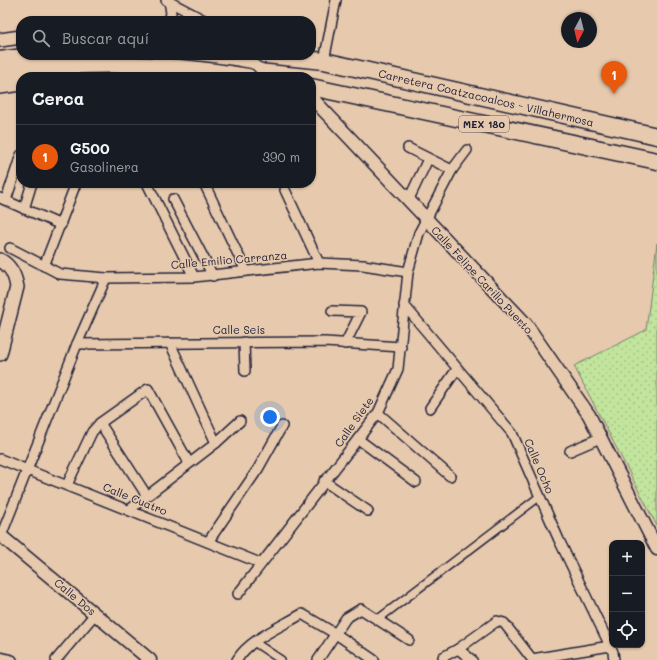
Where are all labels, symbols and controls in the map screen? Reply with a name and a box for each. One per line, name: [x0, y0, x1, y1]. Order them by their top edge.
north arrow: [561, 12, 597, 48]
search box: [16, 16, 316, 60]
icon: search: [30, 27, 52, 49]
text: Buscar aquí: [62, 28, 149, 48]
pin: 1: [601, 61, 627, 94]
street label: Carretera Coatzacoalcos - Villahermosa: [377, 65, 595, 130]
text: Cerca: [32, 87, 84, 109]
road number: MEX 180: [459, 116, 509, 132]
text: G500: [70, 138, 110, 158]
text: 1: [42, 148, 48, 165]
text: 390 m: [262, 148, 300, 165]
text: Gasolinera: [70, 158, 139, 175]
street label: Calle Felipe Carillo Puerto: [428, 222, 537, 337]
street label: Calle Emilio Carranza: [170, 247, 288, 272]
street label: Calle Seis: [213, 322, 265, 337]
street label: Calle Siete: [331, 393, 377, 450]
your location: [260, 407, 280, 427]
street label: Calle Ocho: [521, 436, 558, 496]
street label: Calle Cuatro: [101, 479, 170, 518]
map controls: [609, 540, 645, 648]
button: +: [609, 540, 645, 576]
street label: Calle Dos: [51, 575, 99, 618]
button: −: [609, 576, 645, 612]
button: locate: [609, 612, 645, 648]

